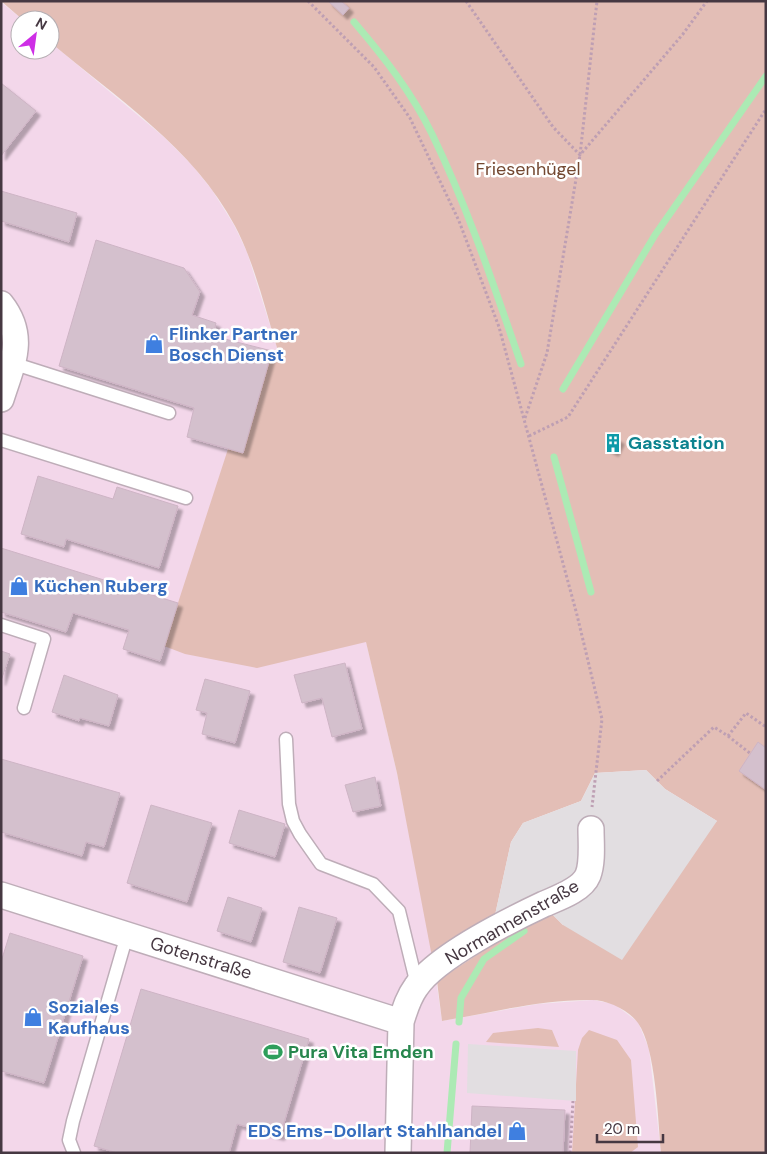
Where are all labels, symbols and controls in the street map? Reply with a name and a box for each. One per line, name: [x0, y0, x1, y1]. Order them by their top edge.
north arrow: [10, 10, 60, 60]
text: N: [32, 13, 50, 34]
park label: Friesenhügel: [475, 157, 581, 181]
place label: Flinker Partner Bosch Dienst: [169, 322, 297, 367]
shop icon: Flinker Partner Bosch Dienst: [143, 333, 165, 355]
place label: Gasstation: [628, 431, 724, 455]
building icon: Gasstation: [602, 432, 624, 454]
place label: Küchen Ruberg: [34, 574, 168, 598]
shop icon: Küchen Ruberg: [8, 575, 30, 597]
street label: Normannenstraße: [441, 874, 583, 970]
street label: Gotenstraße: [147, 931, 255, 985]
place label: Soziales Kaufhaus: [48, 995, 130, 1040]
shop icon: Soziales Kaufhaus: [22, 1006, 44, 1028]
place label: Pura Vita Emden: [288, 1040, 434, 1064]
sports icon: Pura Vita Emden: [262, 1041, 284, 1063]
scale bar: [597, 1112, 663, 1144]
place label: EDS Ems-Dollart Stahlhandel: [248, 1119, 502, 1143]
text: 20 m: [604, 1119, 640, 1139]
shop icon: EDS Ems-Dollart Stahlhandel: [506, 1120, 528, 1142]

